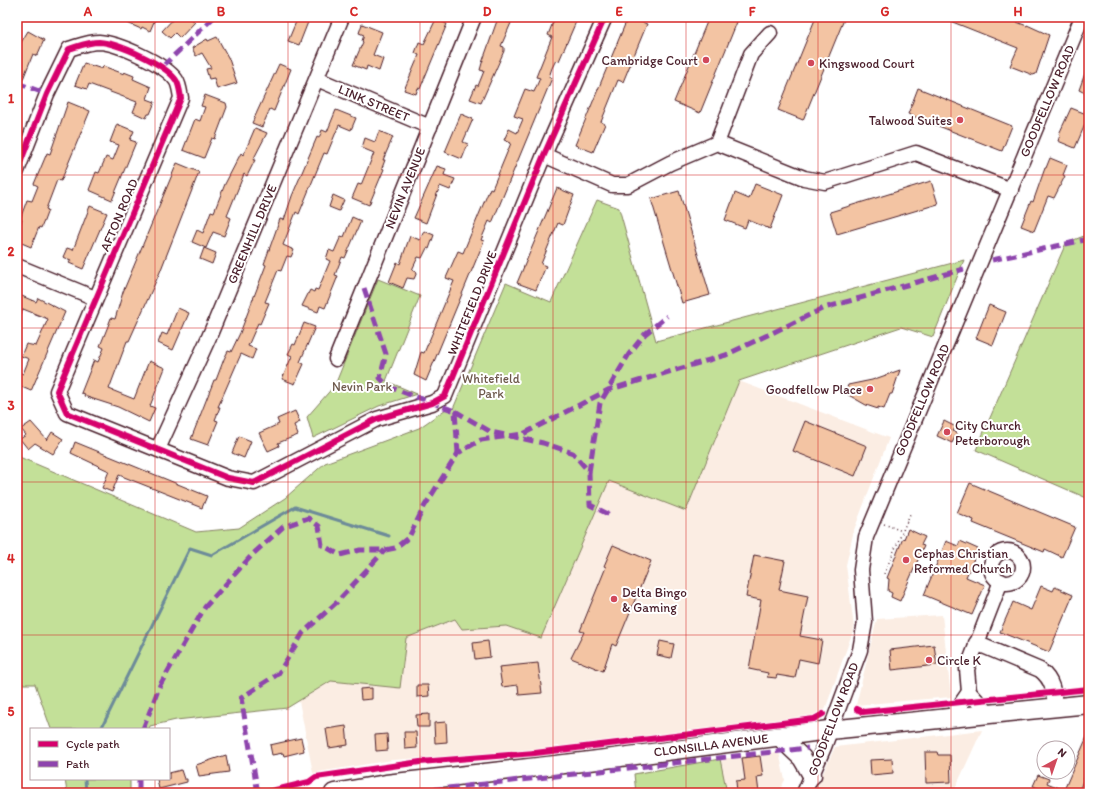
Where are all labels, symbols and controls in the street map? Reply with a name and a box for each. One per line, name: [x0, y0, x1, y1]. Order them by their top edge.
text: A: [83, 4, 93, 19]
text: B: [217, 4, 226, 19]
text: C: [350, 4, 359, 19]
text: D: [483, 4, 492, 19]
text: E: [615, 4, 623, 19]
text: F: [749, 4, 756, 19]
text: G: [881, 4, 890, 19]
text: H: [1014, 4, 1023, 19]
street label: GOODFELLOW ROAD: [1017, 43, 1077, 159]
place label: Cambridge Court: [602, 53, 698, 68]
marker: Cambridge Court: [701, 55, 711, 65]
place label: Kingswood Court: [819, 56, 915, 71]
marker: Kingswood Court: [806, 58, 816, 68]
street label: LINK STREET: [336, 81, 412, 125]
text: 1: [8, 91, 14, 106]
place label: Talwood Suites: [869, 113, 952, 128]
marker: Talwood Suites: [955, 115, 965, 125]
street label: NEVIN AVENUE: [382, 145, 428, 231]
street label: AFTON ROAD: [97, 177, 141, 253]
street label: GREENHILL DRIVE: [224, 182, 280, 286]
text: 2: [8, 244, 15, 259]
street label: WHITEFIELD DRIVE: [444, 249, 500, 357]
street label: GOODFELLOW ROAD: [892, 342, 952, 458]
park label: Whitefield Park: [462, 371, 520, 401]
park label: Nevin Park: [332, 379, 392, 394]
place label: Goodfellow Place: [766, 382, 862, 397]
marker: Goodfellow Place: [865, 384, 875, 394]
text: 3: [7, 398, 15, 413]
place label: City Church Peterborough: [955, 418, 1030, 448]
marker: City Church Peterborough: [942, 427, 952, 437]
place label: Cephas Christian Reformed Church: [914, 546, 1012, 576]
text: 4: [7, 551, 15, 566]
marker: Cephas Christian Reformed Church: [901, 555, 911, 565]
place label: Delta Bingo & Gaming: [622, 585, 687, 615]
marker: Delta Bingo & Gaming: [609, 594, 619, 604]
place label: Circle K: [937, 653, 982, 668]
marker: Circle K: [924, 655, 934, 665]
street label: GOODFELLOW ROAD: [804, 660, 862, 778]
text: 5: [8, 704, 15, 719]
legend: [30, 728, 170, 780]
street label: CLONSILLA AVENUE: [653, 731, 769, 759]
text: Cycle path: [66, 737, 120, 751]
north arrow: [1036, 740, 1076, 780]
text: N: [1055, 745, 1069, 760]
text: Path: [66, 757, 89, 771]

